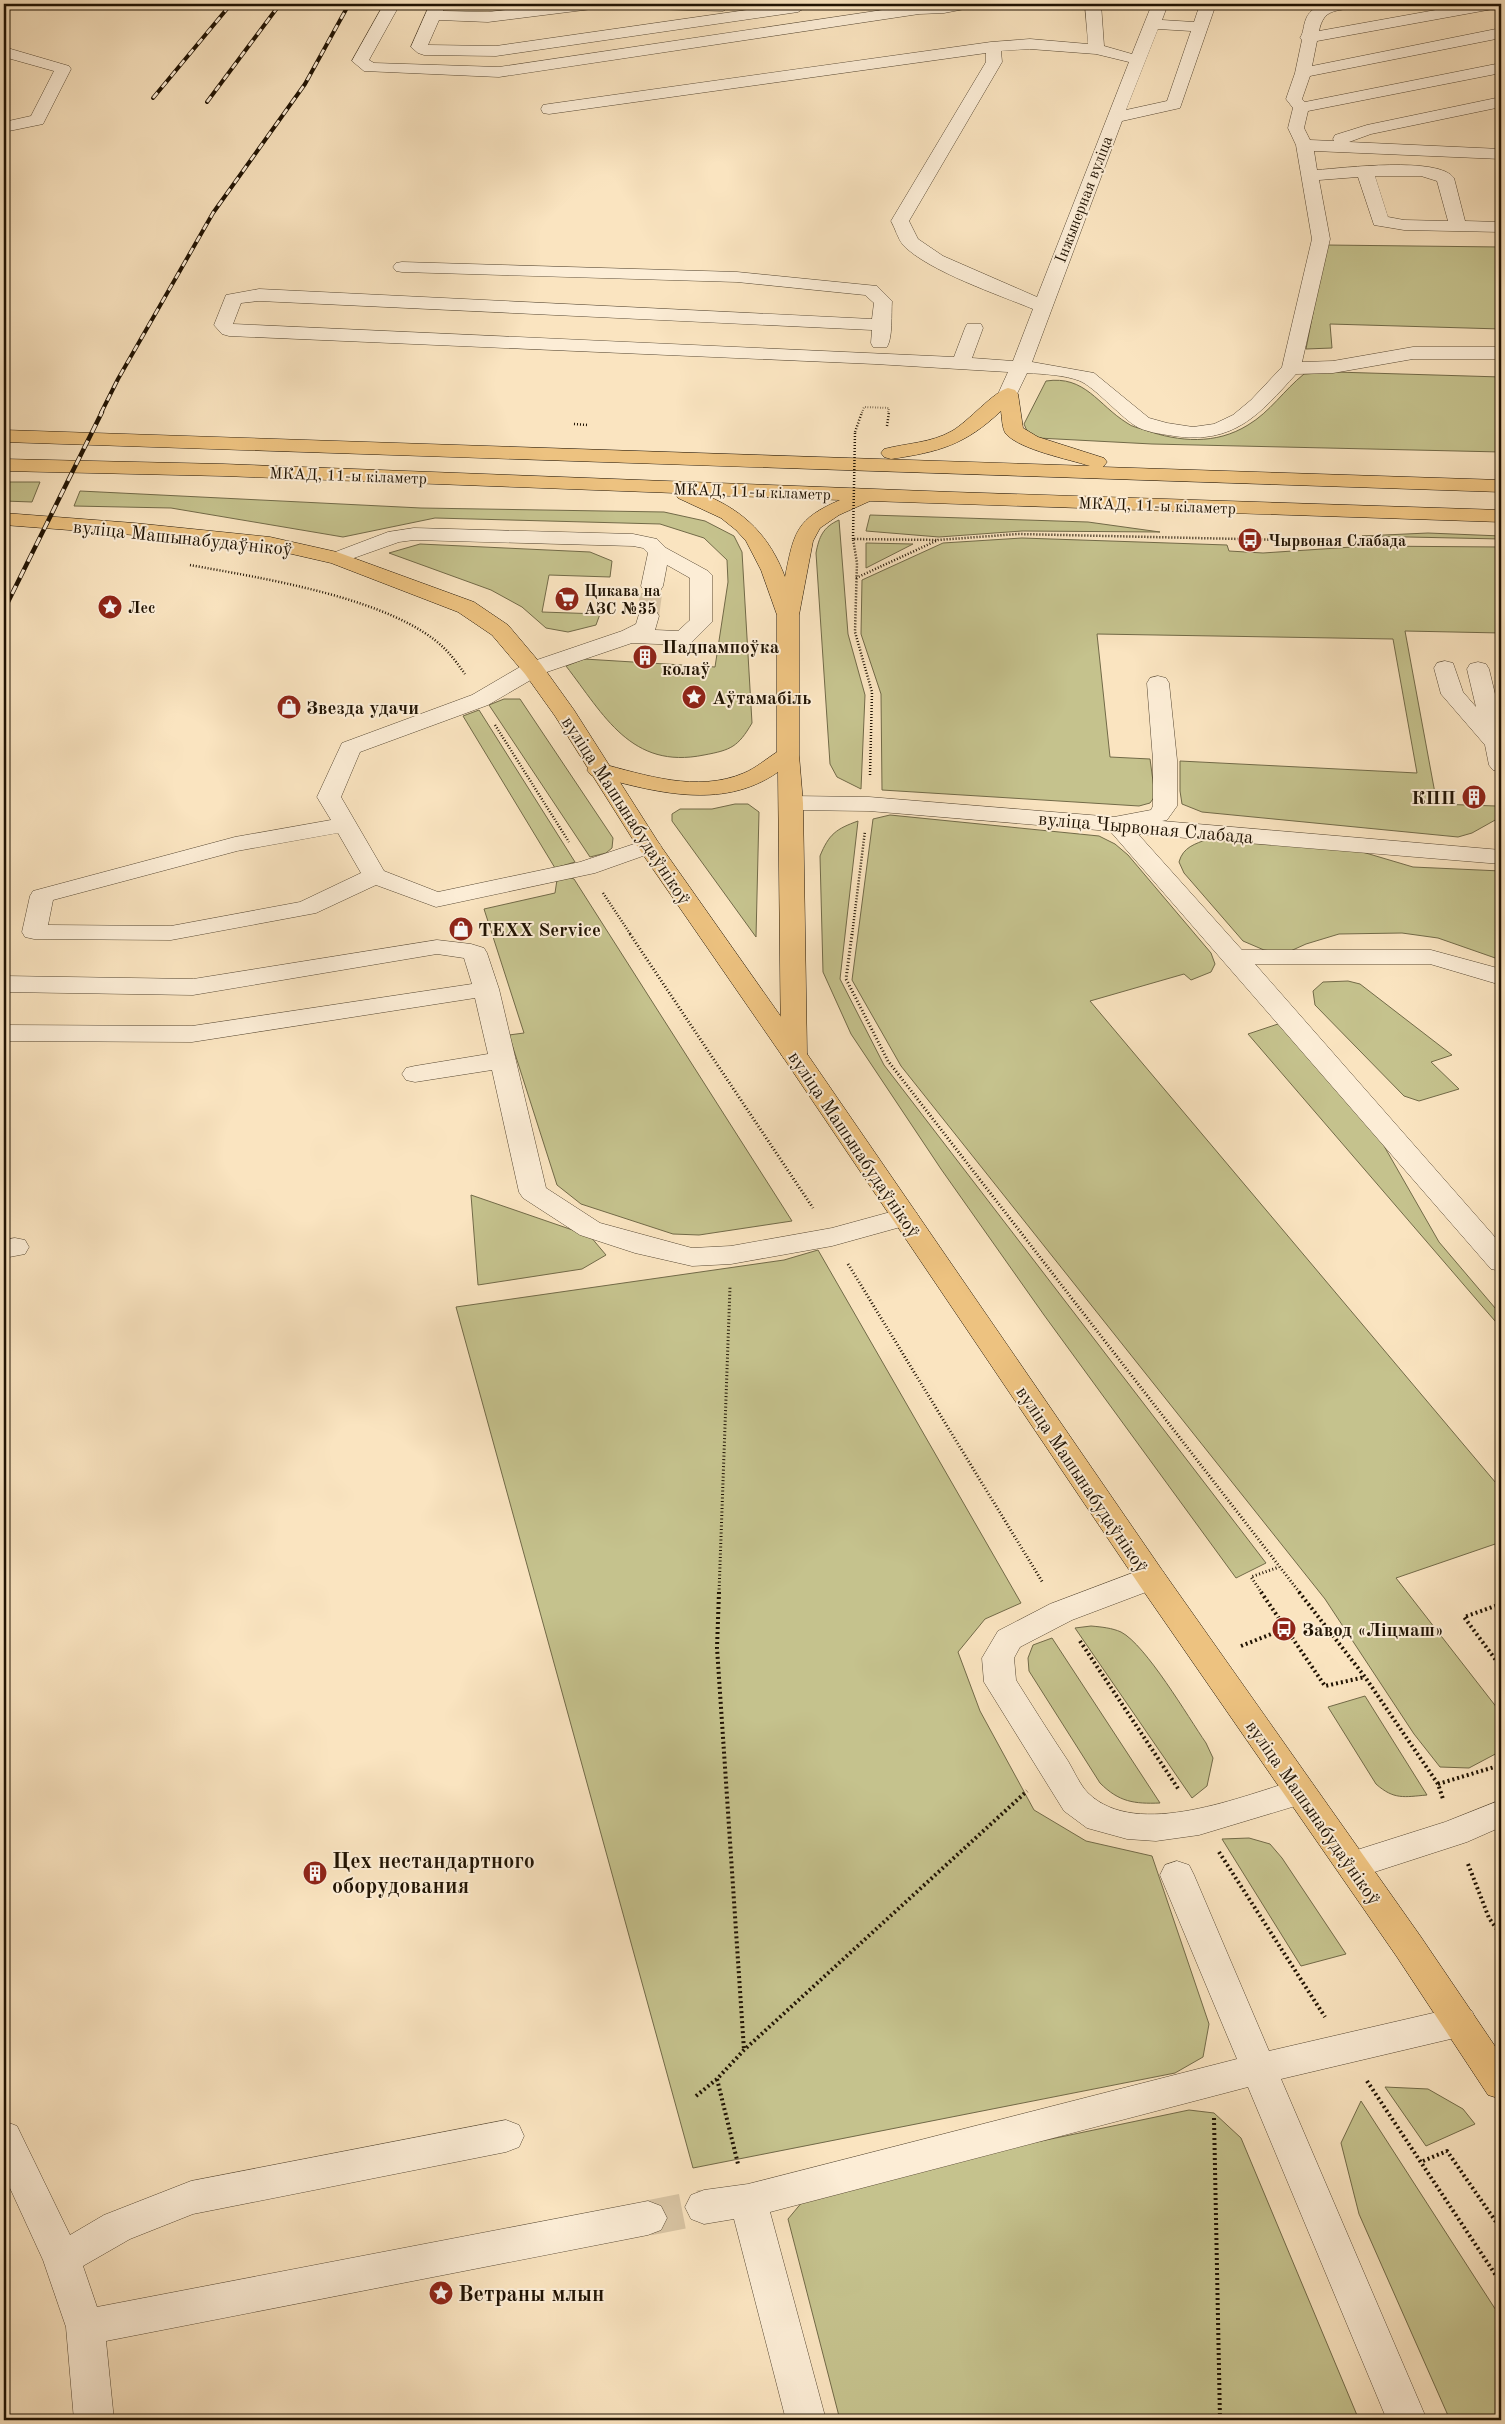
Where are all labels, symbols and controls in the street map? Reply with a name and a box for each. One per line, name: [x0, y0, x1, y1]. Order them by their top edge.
street label: Інжынерная вуліца: [1053, 134, 1116, 265]
street label: МКАД, 11-ы кіламетр: [269, 466, 427, 488]
street label: МКАД, 11-ы кіламетр: [673, 482, 831, 504]
street label: МКАД, 11-ы кіламетр: [1078, 496, 1236, 518]
street label: вуліца Машынабудаўнікоў: [72, 519, 293, 560]
bus stop icon: Чырвоная Слабада: [1237, 527, 1263, 553]
place label: Чырвоная Слабада: [1268, 534, 1406, 550]
place label: Цикава на АЗС №35: [584, 584, 661, 618]
supermarket icon: Цикава на АЗС №35: [554, 586, 580, 612]
place icon: Лес: [97, 594, 123, 620]
place label: Лес: [128, 601, 156, 617]
place label: Падпампоўка колаў: [662, 639, 780, 680]
building icon: Падпампоўка колаў: [632, 644, 658, 670]
place icon: Аўтамабіль: [681, 684, 707, 710]
place label: Аўтамабіль: [712, 690, 811, 709]
shop icon: Звезда удачи: [276, 694, 302, 720]
place label: Звезда удачи: [306, 700, 419, 719]
street label: вуліца Машынабудаўнікоў: [557, 714, 693, 909]
building icon: КПП: [1461, 784, 1487, 810]
place label: КПП: [1411, 790, 1456, 809]
street label: вуліца Чырвоная Слабада: [1037, 811, 1255, 848]
shop icon: TEXX Service: [448, 916, 474, 942]
place label: TEXX Service: [478, 922, 601, 941]
street label: вуліца Машынабудаўнікоў: [783, 1049, 922, 1242]
street label: вуліца Машынабудаўнікоў: [1011, 1384, 1150, 1577]
bus stop icon: Завод «Ліцмаш»: [1271, 1616, 1297, 1642]
place label: Завод «Ліцмаш»: [1302, 1622, 1444, 1641]
street label: вуліца Машынабудаўнікоў: [1241, 1718, 1383, 1909]
place label: Цех нестандартного оборудования: [332, 1851, 535, 1898]
building icon: Цех нестандартного оборудования: [302, 1860, 328, 1886]
place icon: Ветраны млын: [428, 2280, 454, 2306]
place label: Ветраны млын: [458, 2284, 605, 2306]

